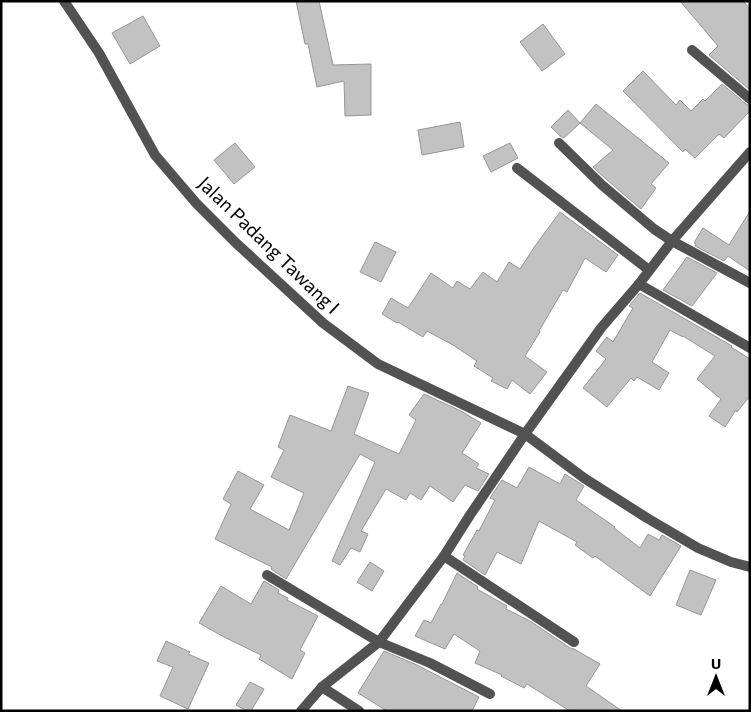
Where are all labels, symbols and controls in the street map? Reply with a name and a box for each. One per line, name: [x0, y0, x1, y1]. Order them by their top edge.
street label: Jalan Padang Tawang I: [194, 171, 345, 318]
north arrow: [691, 652, 741, 702]
text: U: [711, 655, 721, 672]

